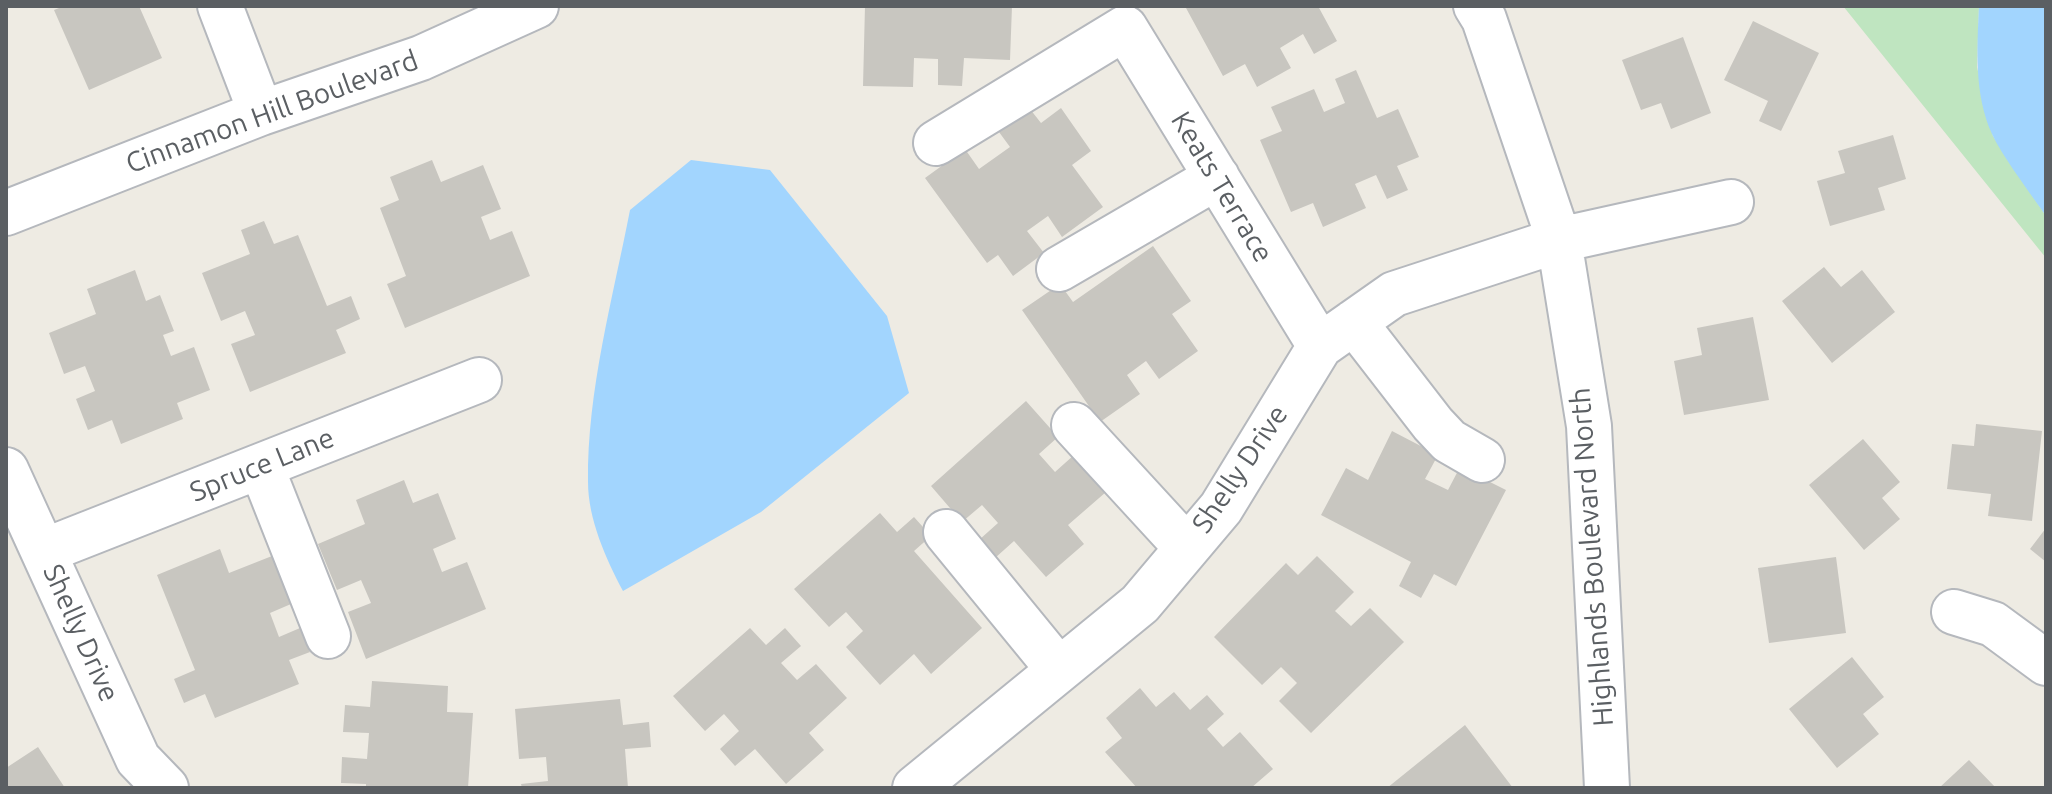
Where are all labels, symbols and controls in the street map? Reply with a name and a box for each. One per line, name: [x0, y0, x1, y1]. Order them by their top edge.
street label: Cinnamon Hill Boulevard: [121, 43, 423, 181]
street label: Keats Terrace: [1164, 106, 1280, 268]
street label: Highlands Boulevard North: [1563, 387, 1621, 727]
street label: Shelly Drive: [1185, 399, 1295, 539]
street label: Spruce Lane: [185, 421, 339, 509]
street label: Shelly Drive: [36, 559, 126, 707]

